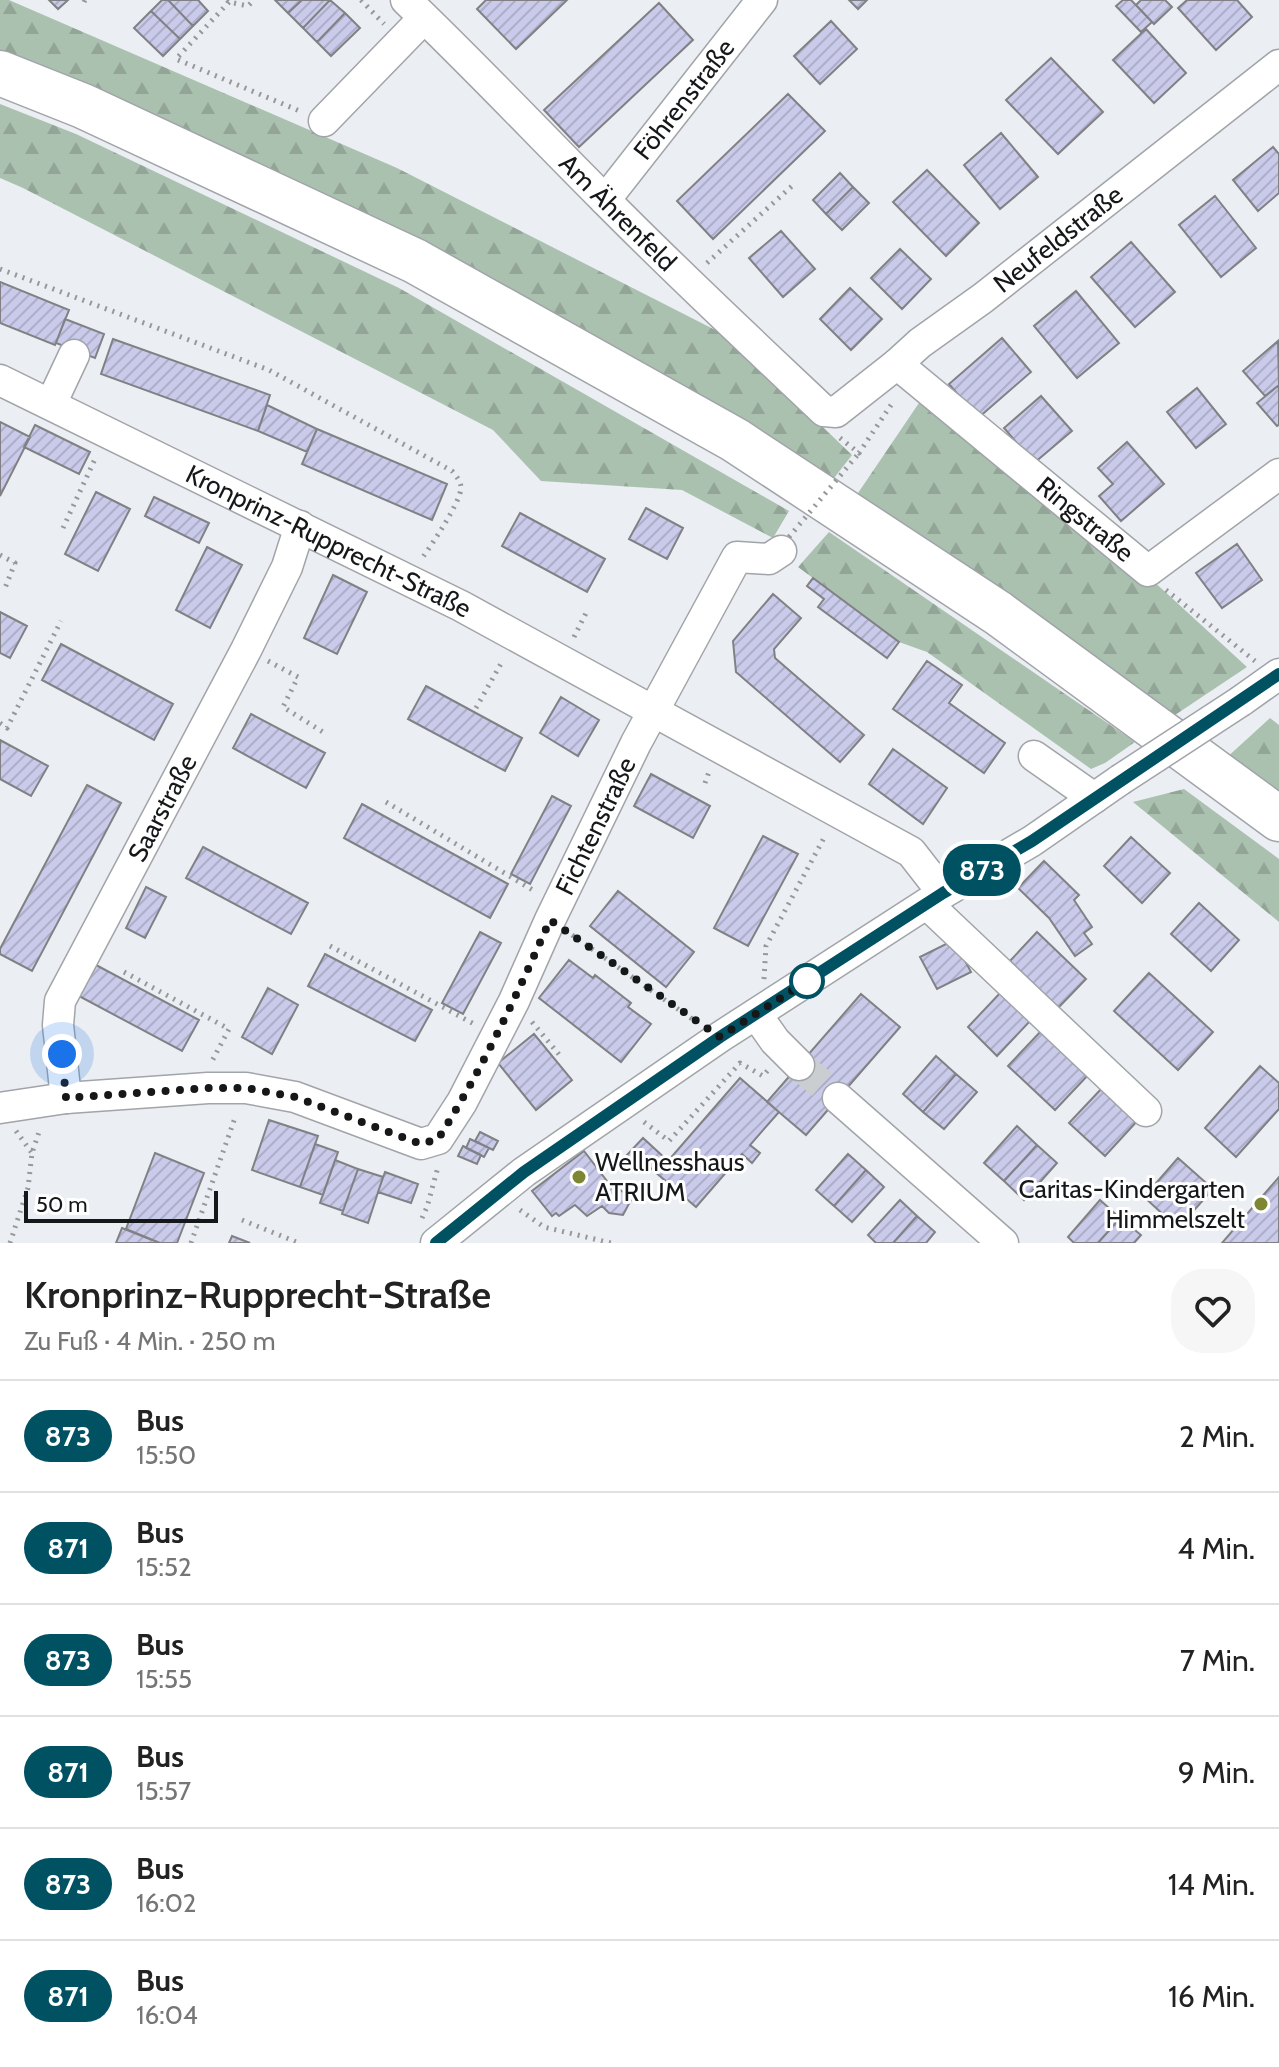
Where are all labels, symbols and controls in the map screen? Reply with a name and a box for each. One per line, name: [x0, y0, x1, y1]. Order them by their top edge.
street label: Föhrenstraße: [627, 32, 741, 166]
street label: Am Ährenfeld: [553, 147, 683, 278]
street label: Neufeldstraße: [987, 178, 1129, 300]
street label: Kronprinz-Rupprecht-Straße: [181, 458, 477, 625]
street label: Ringstraße: [1030, 470, 1140, 569]
street label: Saarstraße: [121, 749, 204, 867]
street label: Fichtenstraße: [549, 752, 643, 900]
line badge: 873: [936, 844, 1028, 896]
text: 873: [959, 853, 1005, 887]
unlabelled marker: [790, 964, 824, 998]
your location: [42, 1034, 82, 1074]
place label: Wellnesshaus ATRIUM: [595, 1146, 745, 1208]
marker: Wellnesshaus ATRIUM: [570, 1168, 588, 1186]
place label: Caritas-Kindergarten Himmelszelt: [1018, 1173, 1245, 1235]
scale bar: [24, 1187, 218, 1223]
text: 50 m: [36, 1191, 88, 1218]
marker: Caritas-Kindergarten Himmelszelt: [1252, 1195, 1270, 1213]
button: heart: [1171, 1269, 1255, 1353]
text: Kronprinz-Rupprecht-Straße: [24, 1271, 491, 1318]
text: Zu Fuß · 4 Min. · 250 m: [24, 1325, 276, 1357]
text: Bus: [136, 1402, 184, 1439]
text: 2 Min.: [1179, 1418, 1255, 1455]
text: 873: [45, 1419, 91, 1453]
text: 15:50: [136, 1439, 196, 1471]
text: Bus: [136, 1514, 184, 1551]
text: 4 Min.: [1177, 1530, 1255, 1567]
text: 871: [47, 1531, 89, 1565]
text: 15:52: [136, 1551, 192, 1583]
text: Bus: [136, 1626, 184, 1663]
text: 7 Min.: [1180, 1642, 1255, 1679]
text: 873: [45, 1643, 91, 1677]
text: 15:55: [136, 1663, 192, 1695]
text: Bus: [136, 1738, 184, 1775]
text: 9 Min.: [1178, 1754, 1255, 1791]
text: 871: [47, 1755, 89, 1789]
text: 15:57: [136, 1775, 191, 1807]
text: Bus: [136, 1850, 184, 1887]
text: 14 Min.: [1168, 1866, 1255, 1903]
text: 873: [45, 1867, 91, 1901]
text: 16:02: [136, 1887, 196, 1919]
text: Bus: [136, 1962, 184, 1999]
text: 16 Min.: [1168, 1978, 1255, 2015]
text: 871: [47, 1979, 89, 2013]
text: 16:04: [136, 1999, 198, 2031]

